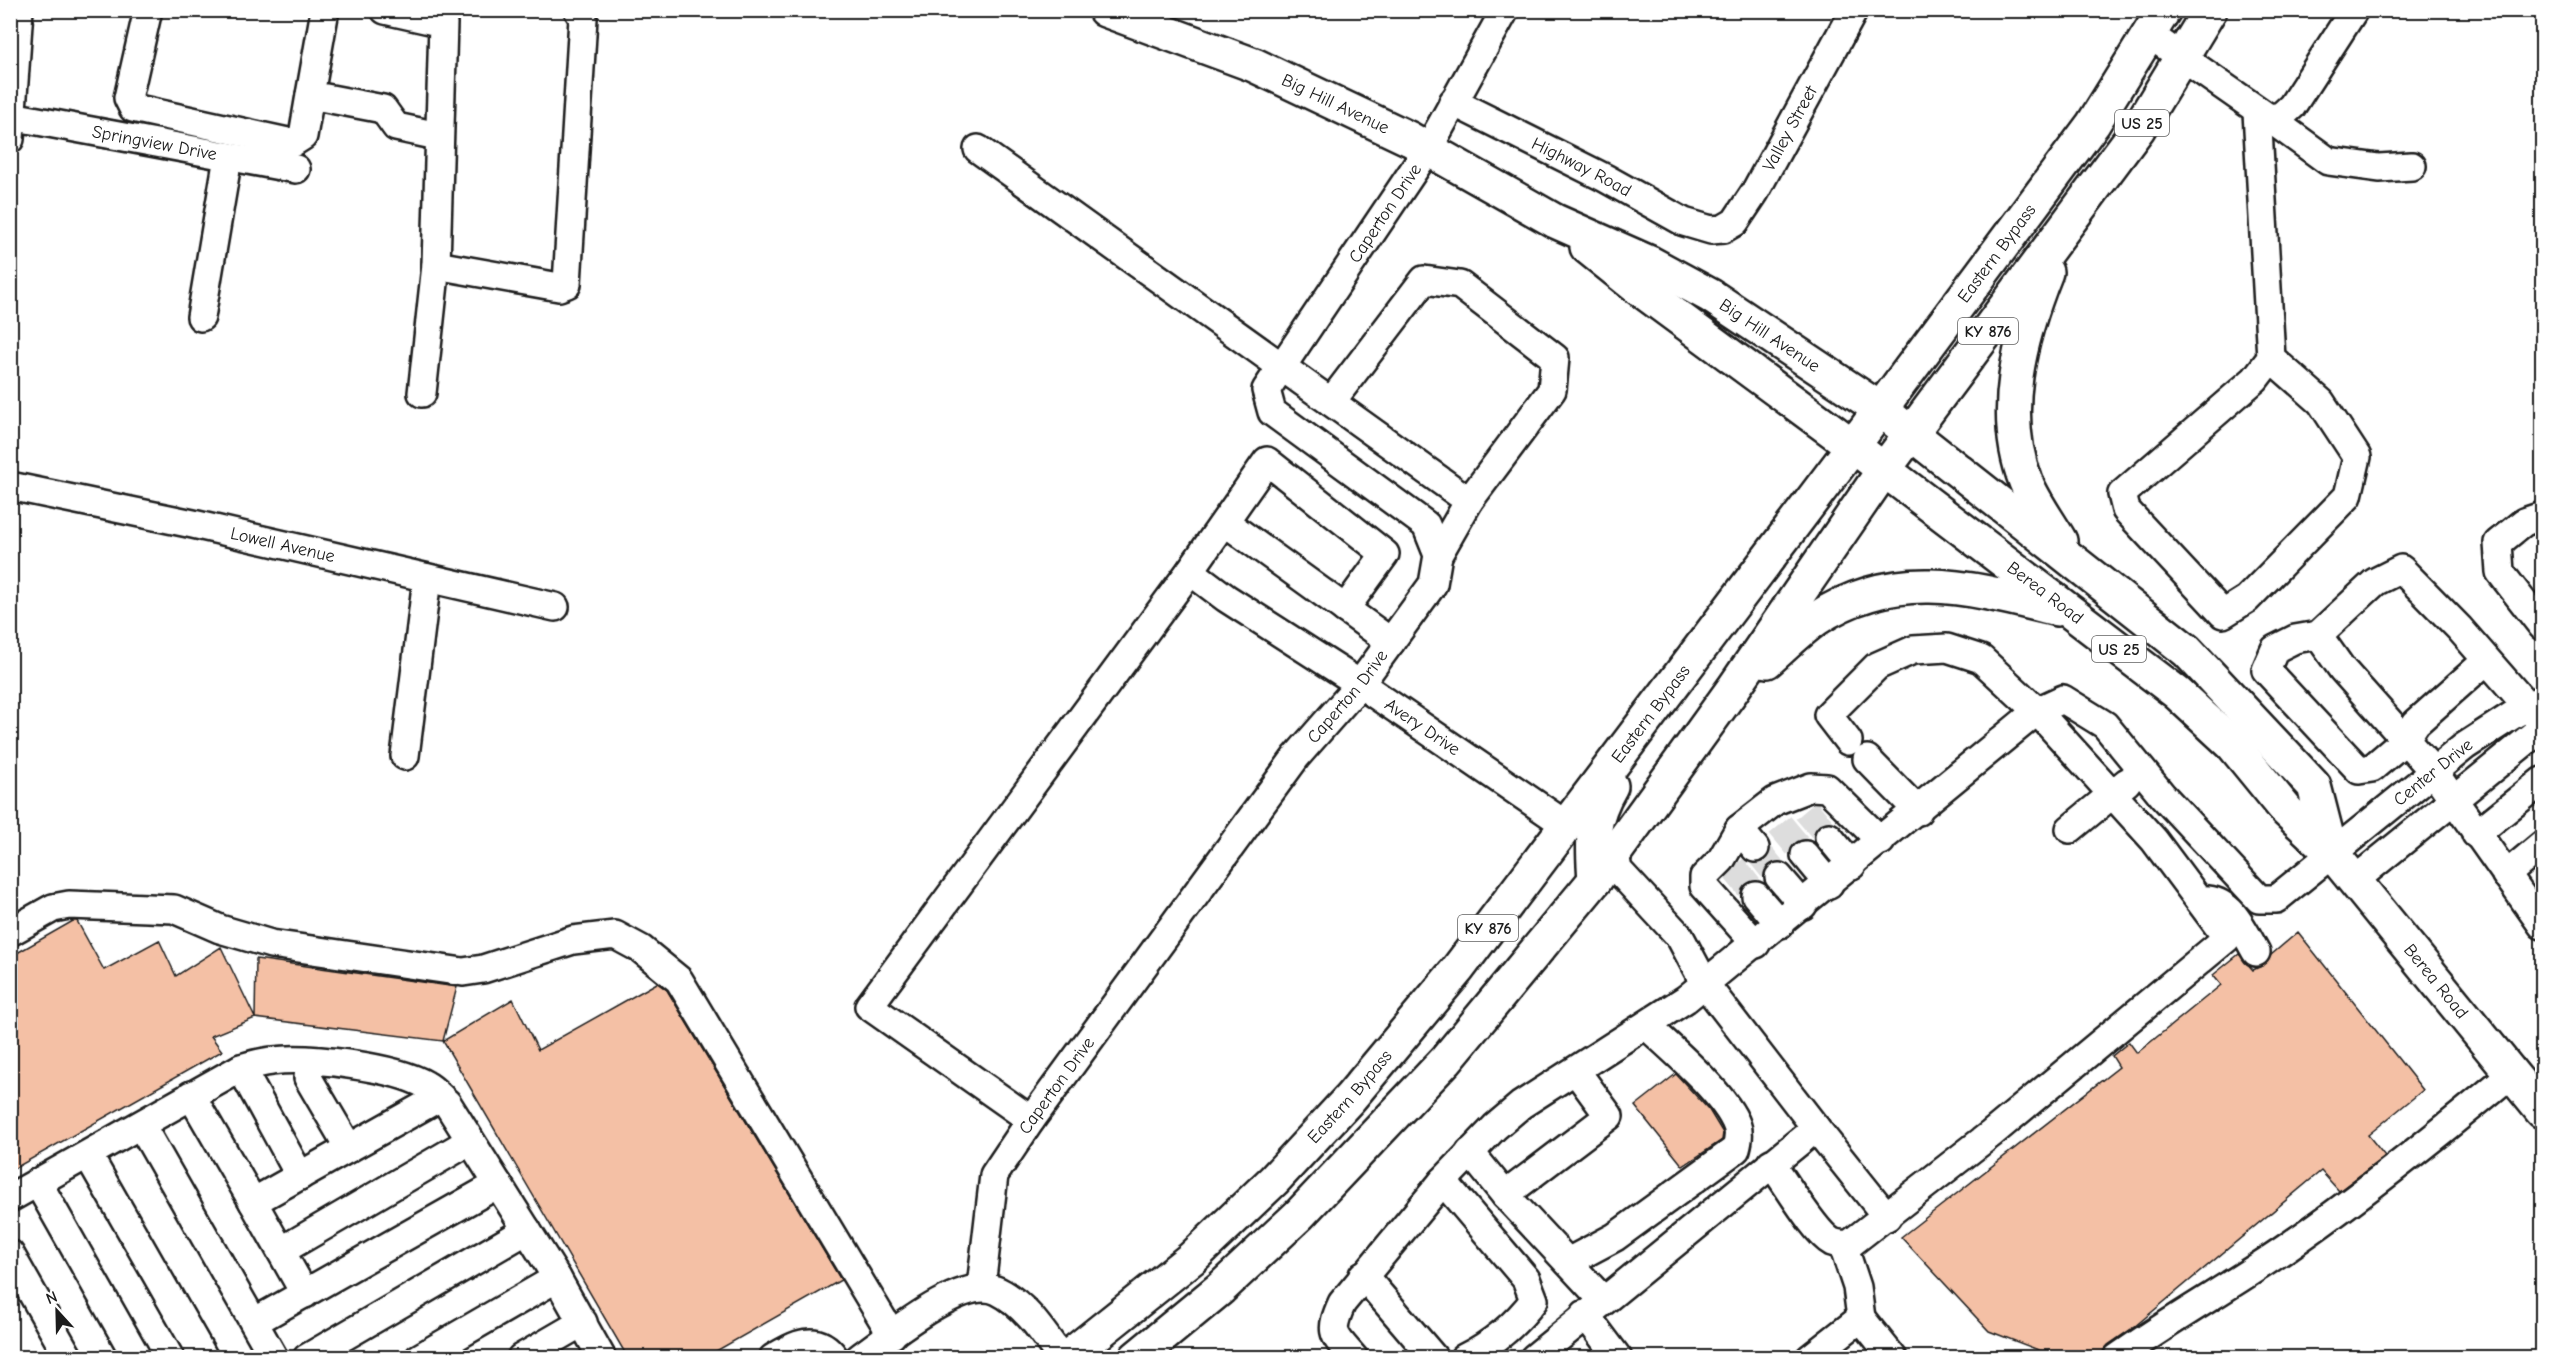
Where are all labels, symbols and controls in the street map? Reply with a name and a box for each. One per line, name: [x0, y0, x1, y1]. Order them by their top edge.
street label: Big Hill Avenue: [1278, 70, 1392, 139]
street label: Valley Street: [1758, 82, 1822, 175]
road number: US 25: [2115, 110, 2169, 136]
street label: Springview Drive: [90, 121, 219, 165]
street label: Highway Road: [1528, 133, 1635, 202]
street label: Caperton Drive: [1344, 160, 1426, 267]
street label: Eastern Bypass: [1953, 200, 2041, 307]
street label: Big Hill Avenue: [1715, 295, 1824, 377]
road number: KY 876: [1958, 318, 2018, 344]
street label: Lowell Avenue: [228, 523, 337, 567]
street label: Berea Road: [2003, 557, 2087, 629]
road number: US 25: [2092, 636, 2146, 662]
street label: Caperton Drive: [1303, 646, 1392, 748]
street label: Eastern Bypass: [1607, 661, 1695, 767]
street label: Avery Drive: [1381, 694, 1464, 760]
street label: Center Drive: [2390, 734, 2477, 811]
road number: KY 876: [1458, 915, 1518, 941]
street label: Berea Road: [2399, 940, 2472, 1023]
street label: Caperton Drive: [1015, 1033, 1099, 1138]
street label: Eastern Bypass: [1303, 1046, 1397, 1148]
north arrow: [27, 1281, 87, 1341]
text: N: [44, 1288, 60, 1308]

